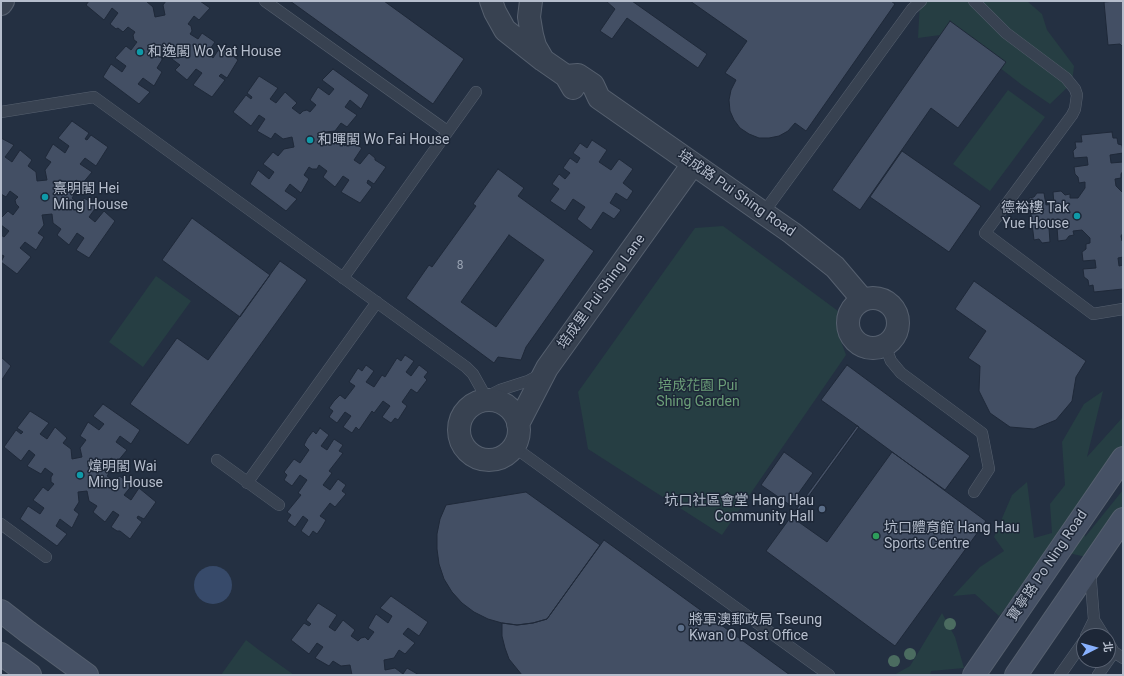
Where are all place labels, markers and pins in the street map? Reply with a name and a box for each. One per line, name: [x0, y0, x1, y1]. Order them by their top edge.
place label: 和逸閣 Wo Yat House: [148, 44, 281, 60]
marker: 和逸閣 Wo Yat House: [135, 47, 145, 57]
place label: 和暉閣 Wo Fai House: [318, 132, 449, 148]
marker: 和暉閣 Wo Fai House: [305, 135, 315, 145]
place label: 熹明閣 Hei Ming House: [53, 181, 128, 214]
marker: 熹明閣 Hei Ming House: [40, 192, 50, 202]
place label: 德裕樓 Tak Yue House: [1001, 200, 1069, 232]
marker: 德裕樓 Tak Yue House: [1072, 211, 1082, 221]
place label: 煒明閣 Wai Ming House: [88, 459, 163, 492]
marker: 煒明閣 Wai Ming House: [75, 470, 85, 480]
place label: 坑口社區會堂 Hang Hau Community Hall: [665, 493, 814, 526]
marker: 坑口社區會堂 Hang Hau Community Hall: [817, 504, 827, 514]
place label: 坑口體育館 Hang Hau Sports Centre: [884, 520, 1019, 552]
marker: 坑口體育館 Hang Hau Sports Centre: [871, 531, 881, 541]
place label: 將軍澳郵政局 Tseung Kwan O Post Office: [689, 612, 822, 644]
marker: 將軍澳郵政局 Tseung Kwan O Post Office: [676, 623, 686, 633]

